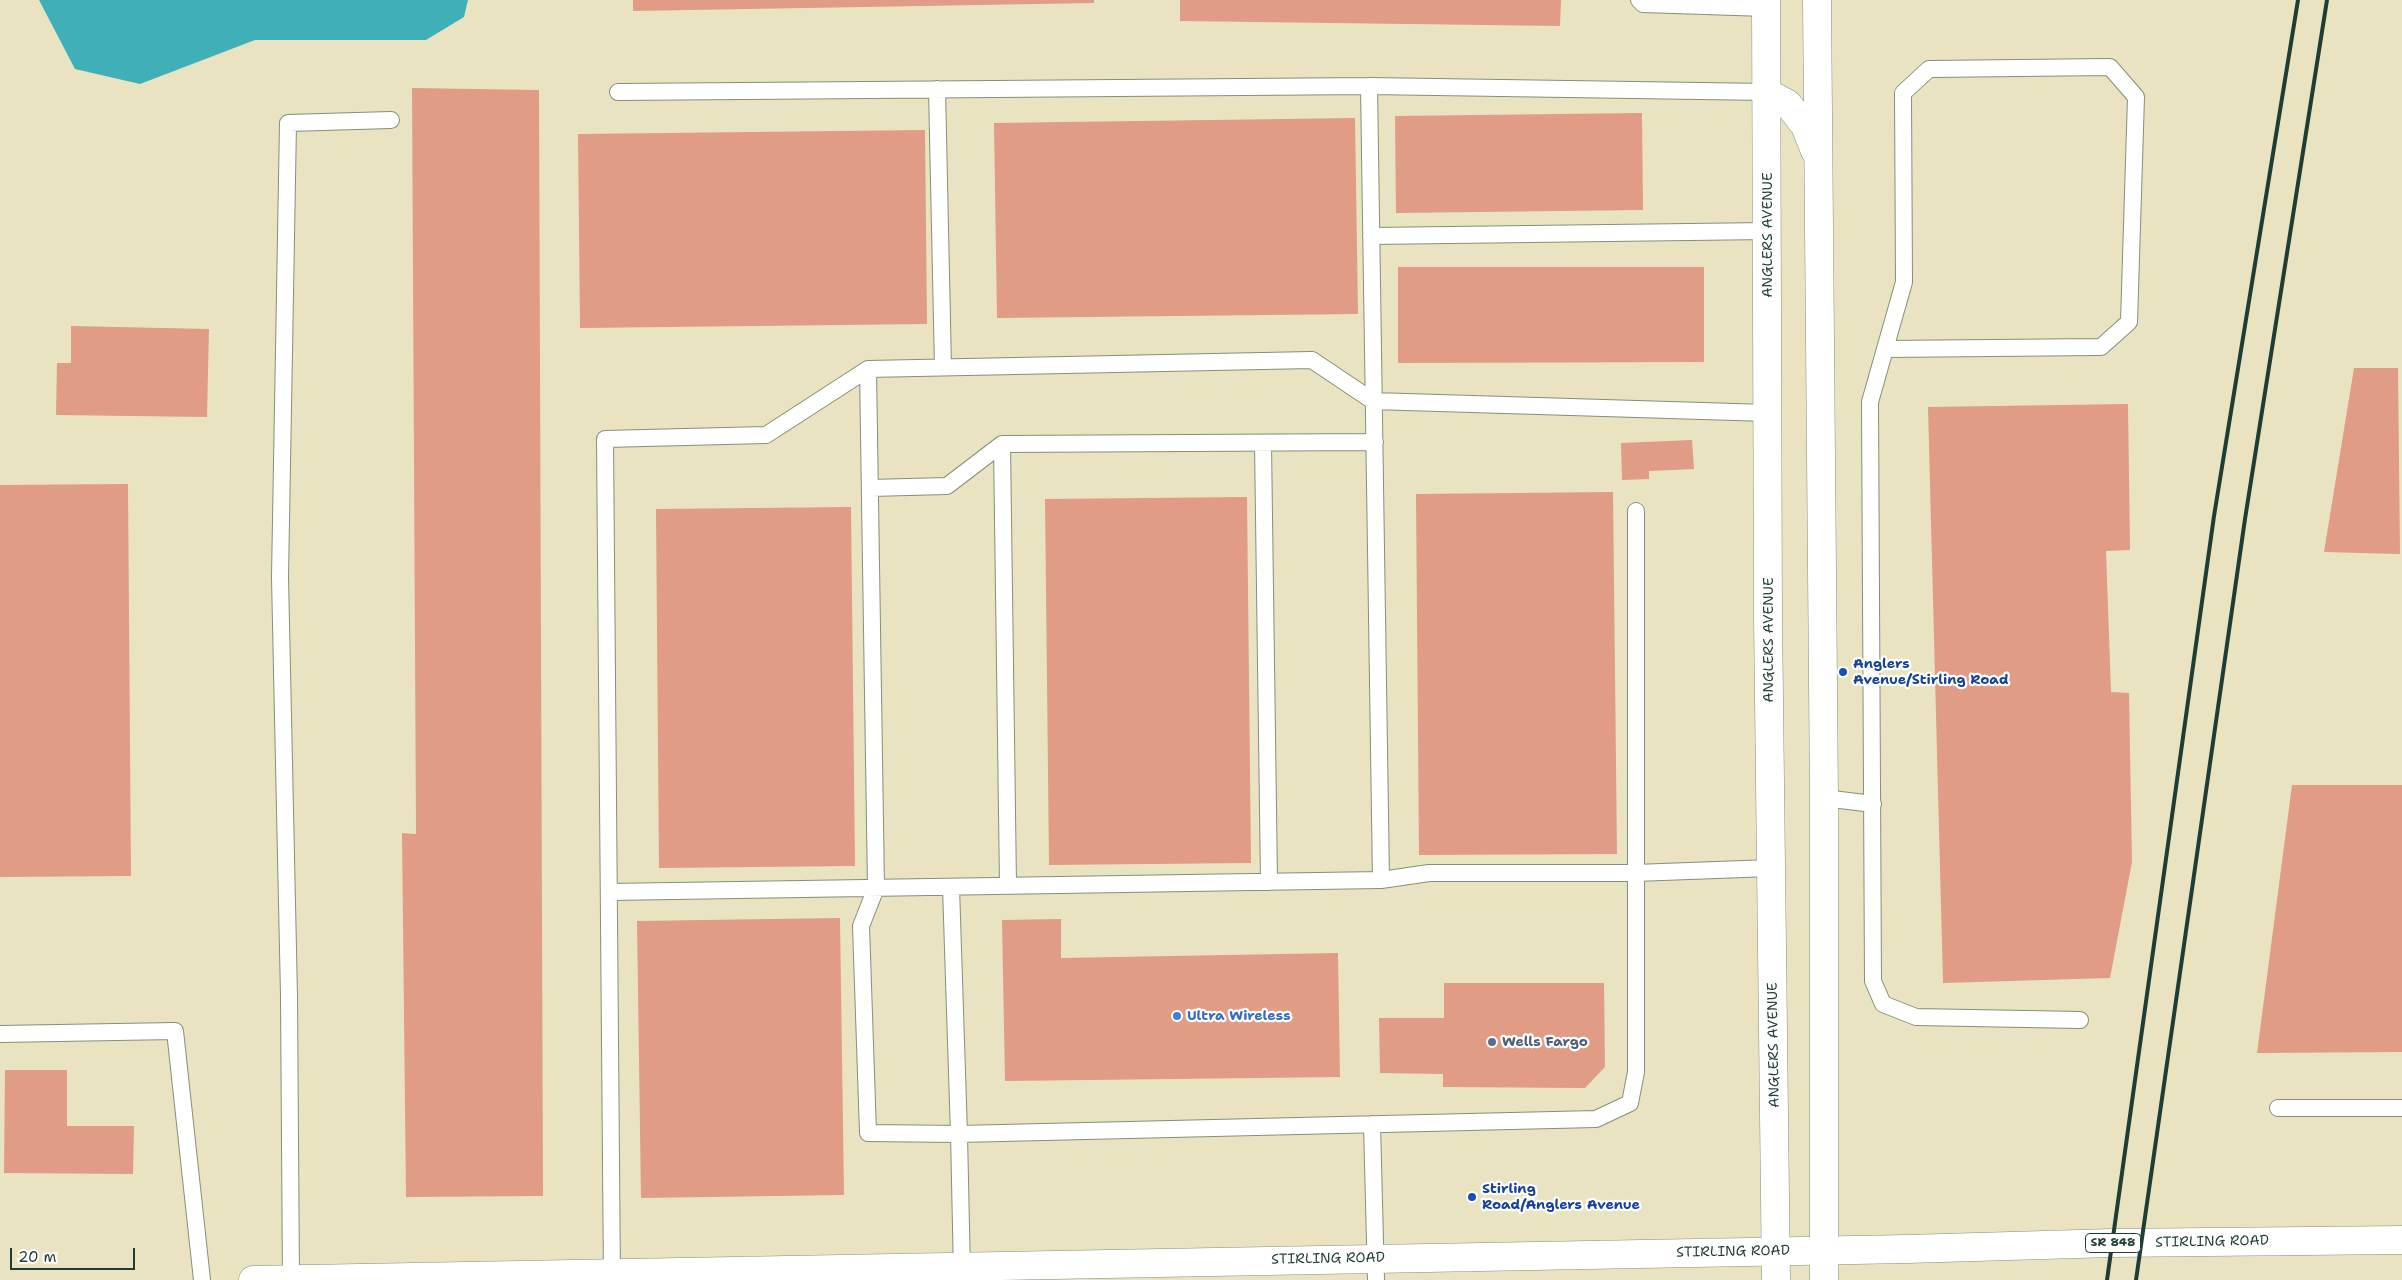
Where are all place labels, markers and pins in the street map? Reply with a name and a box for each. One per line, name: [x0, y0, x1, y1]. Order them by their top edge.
place label: Anglers Avenue/Stirling Road: [1853, 656, 2009, 689]
marker: Anglers Avenue/Stirling Road: [1837, 666, 1849, 678]
place label: Ultra Wireless: [1187, 1008, 1291, 1024]
marker: Ultra Wireless: [1171, 1010, 1183, 1022]
place label: Wells Fargo: [1502, 1034, 1588, 1050]
marker: Wells Fargo: [1486, 1036, 1498, 1048]
place label: Stirling Road/Anglers Avenue: [1482, 1181, 1640, 1214]
marker: Stirling Road/Anglers Avenue: [1466, 1191, 1478, 1203]

